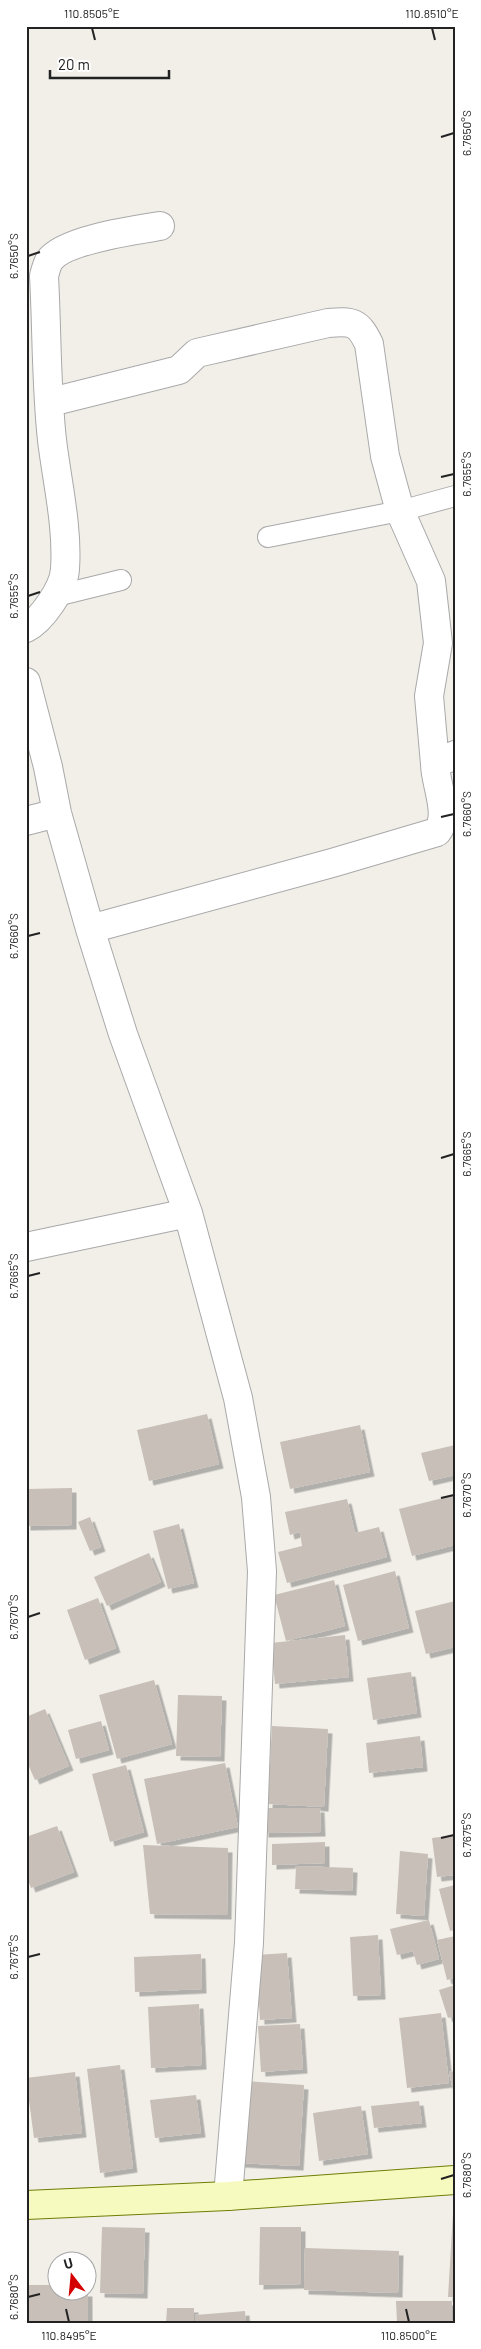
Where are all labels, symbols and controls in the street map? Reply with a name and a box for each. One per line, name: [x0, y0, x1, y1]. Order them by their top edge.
text: 110.8505°E: [64, 6, 120, 20]
text: 110.8510°E: [405, 6, 459, 20]
scale bar: [50, 48, 169, 80]
text: 20 m: [58, 55, 90, 73]
text: 6.7650°S: [459, 110, 473, 156]
text: 6.7650°S: [6, 233, 20, 279]
text: 6.7655°S: [459, 451, 473, 497]
text: 6.7655°S: [6, 573, 20, 619]
text: 6.7660°S: [459, 791, 473, 837]
text: 6.7660°S: [6, 913, 20, 959]
text: 6.7665°S: [459, 1131, 473, 1177]
text: 6.7665°S: [6, 1253, 20, 1299]
text: 6.7670°S: [459, 1472, 473, 1518]
text: 6.7670°S: [6, 1594, 20, 1640]
text: 6.7675°S: [459, 1813, 473, 1857]
text: 6.7675°S: [6, 1935, 20, 1979]
text: 6.7680°S: [459, 2152, 473, 2198]
north arrow: [48, 2252, 98, 2302]
text: U: [62, 2254, 75, 2272]
text: 6.7680°S: [6, 2274, 20, 2320]
text: 110.8495°E: [41, 2328, 97, 2342]
text: 110.8500°E: [381, 2328, 437, 2342]

